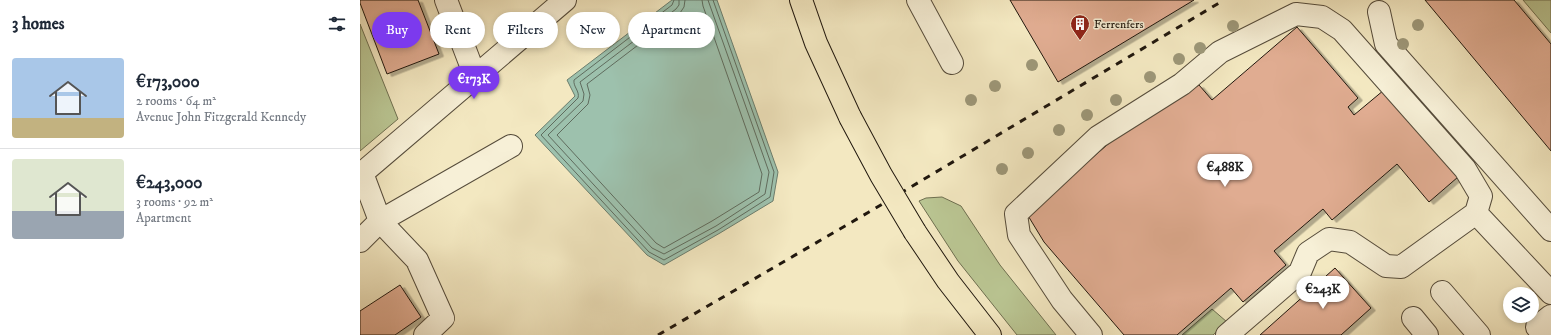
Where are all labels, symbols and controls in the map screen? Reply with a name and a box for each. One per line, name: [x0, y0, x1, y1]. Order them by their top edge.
chip: Buy: [372, 12, 422, 48]
chip: Rent: [430, 12, 485, 48]
chip: Filters: [493, 12, 558, 48]
chip: New: [566, 12, 620, 48]
chip: Apartment: [628, 12, 715, 48]
text: 3 homes: [12, 13, 65, 35]
icon: filters: [326, 13, 348, 35]
building icon: Ferrenfers: [1069, 13, 1091, 41]
place label: Ferrenfers: [1094, 17, 1143, 32]
pin: €173K: [446, 66, 502, 100]
text: €173,000: [136, 71, 200, 93]
text: €173K: [457, 71, 491, 87]
icon: home: [44, 74, 92, 122]
text: 2 rooms · 64 m²: [136, 93, 216, 109]
text: Avenue John Fitzgerald Kennedy: [136, 109, 306, 125]
pin: €488K: [1197, 154, 1253, 188]
text: €488K: [1206, 159, 1244, 175]
text: €243,000: [136, 172, 202, 194]
icon: home: [44, 175, 92, 223]
text: 3 rooms · 92 m²: [136, 194, 213, 210]
text: Apartment: [136, 210, 191, 226]
pin: €243K: [1295, 276, 1351, 310]
text: €243K: [1305, 281, 1341, 297]
map controls: [1503, 287, 1539, 323]
button: layers: [1503, 287, 1539, 323]

